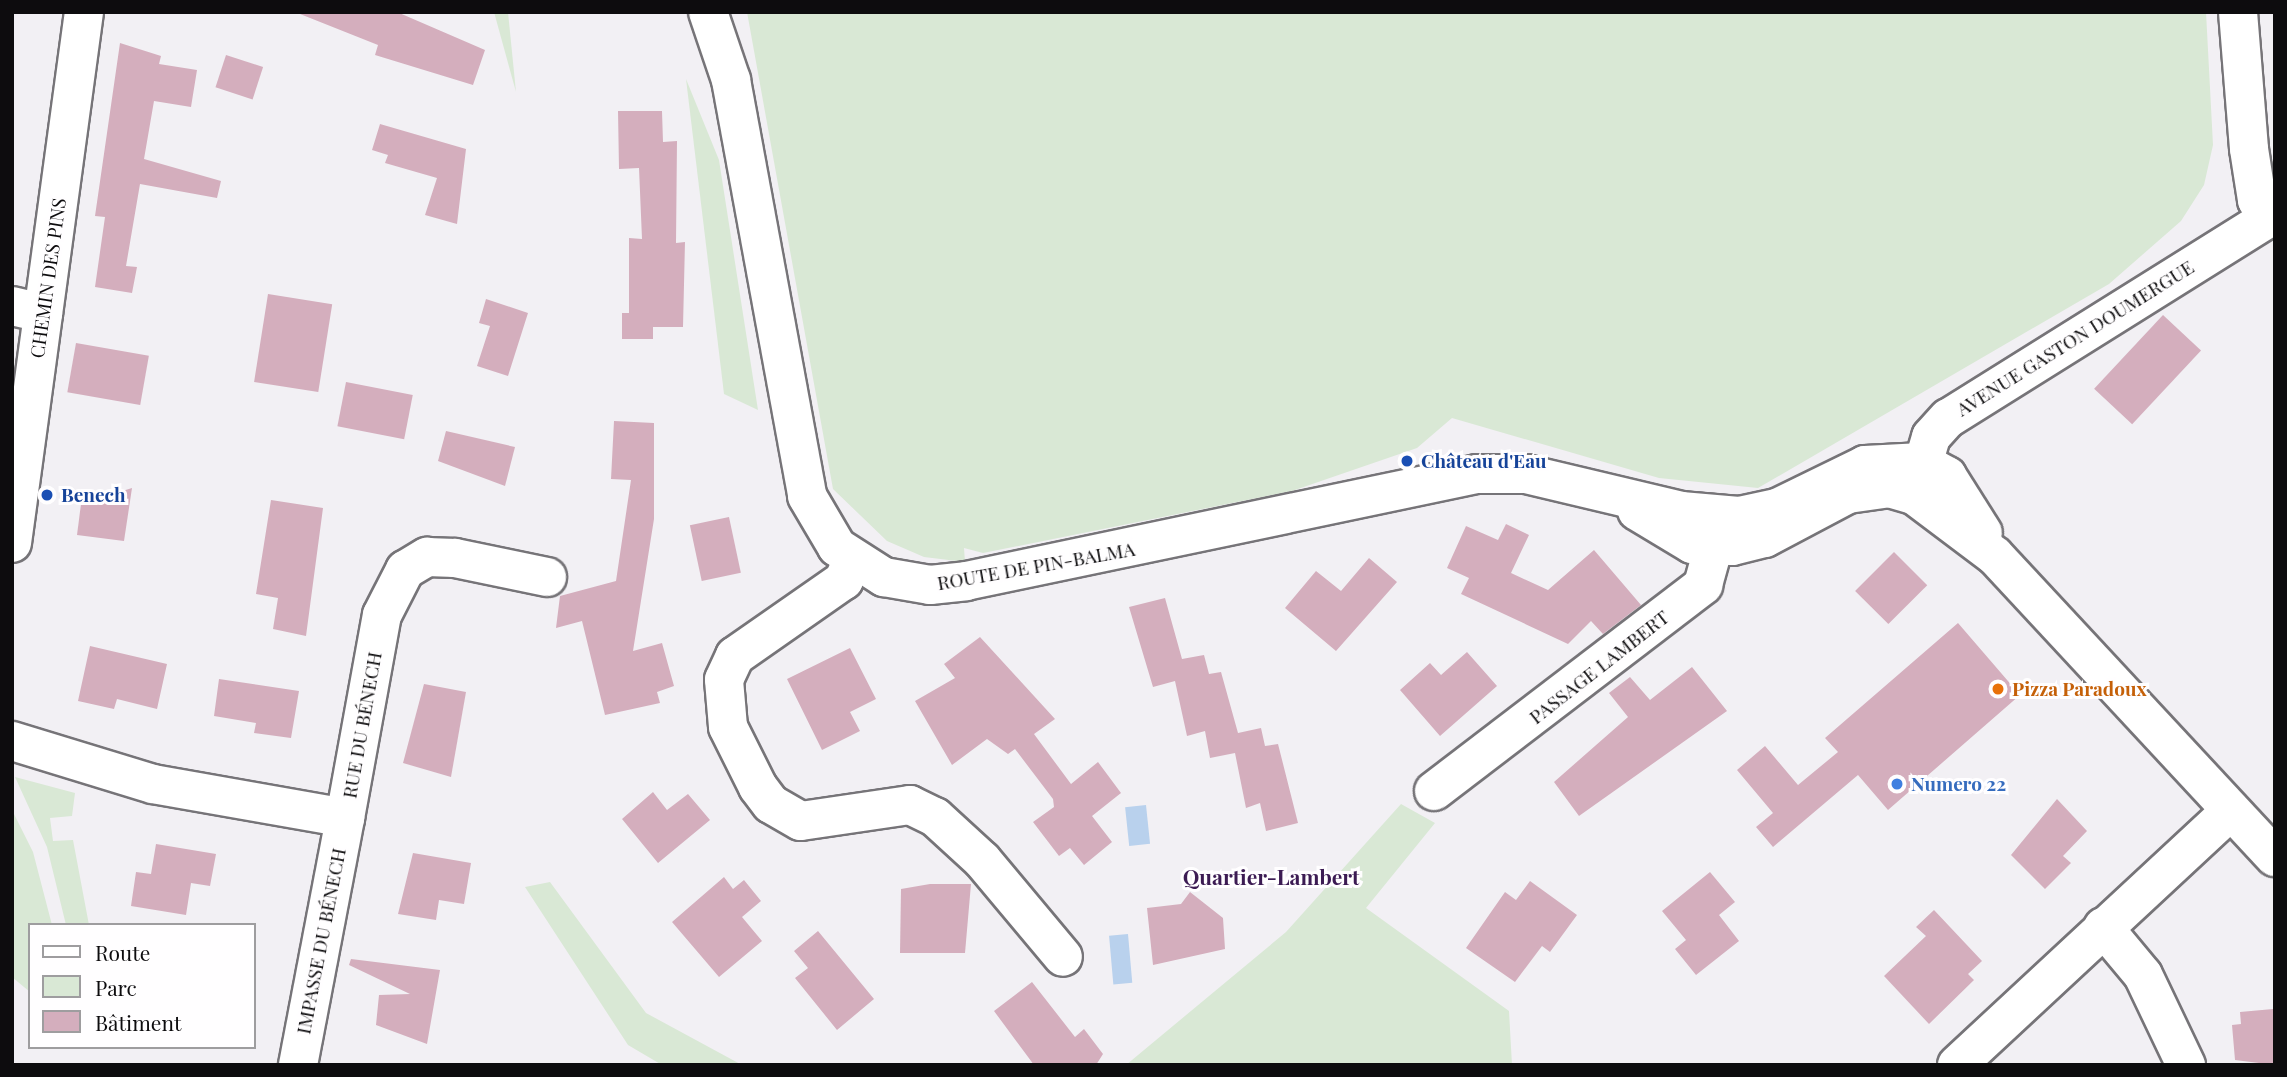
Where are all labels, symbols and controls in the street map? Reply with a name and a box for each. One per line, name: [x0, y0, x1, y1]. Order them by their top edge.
street label: CHEMIN DES PINS: [25, 196, 71, 360]
street label: AVENUE GASTON DOUMERGUE: [1952, 255, 2198, 421]
place label: Château d'Eau: [1421, 450, 1547, 472]
marker: Château d'Eau: [1399, 453, 1415, 469]
place label: Benech: [61, 484, 125, 506]
marker: Benech: [39, 487, 55, 503]
street label: ROUTE DE PIN-BALMA: [935, 537, 1137, 595]
street label: PASSAGE LAMBERT: [1525, 605, 1673, 729]
street label: RUE DU BÉNECH: [338, 650, 386, 800]
place label: Pizza Paradoux: [2012, 678, 2147, 700]
marker: Pizza Paradoux: [1990, 681, 2006, 697]
place label: Numero 22: [1911, 773, 2006, 795]
marker: Numero 22: [1889, 776, 1905, 792]
street label: IMPASSE DU BÉNECH: [292, 846, 350, 1036]
district label: Quartier-Lambert: [1183, 863, 1359, 889]
legend: [28, 923, 256, 1049]
text: Route: [95, 938, 150, 966]
text: Parc: [95, 973, 137, 1001]
text: Bâtiment: [95, 1008, 181, 1036]

